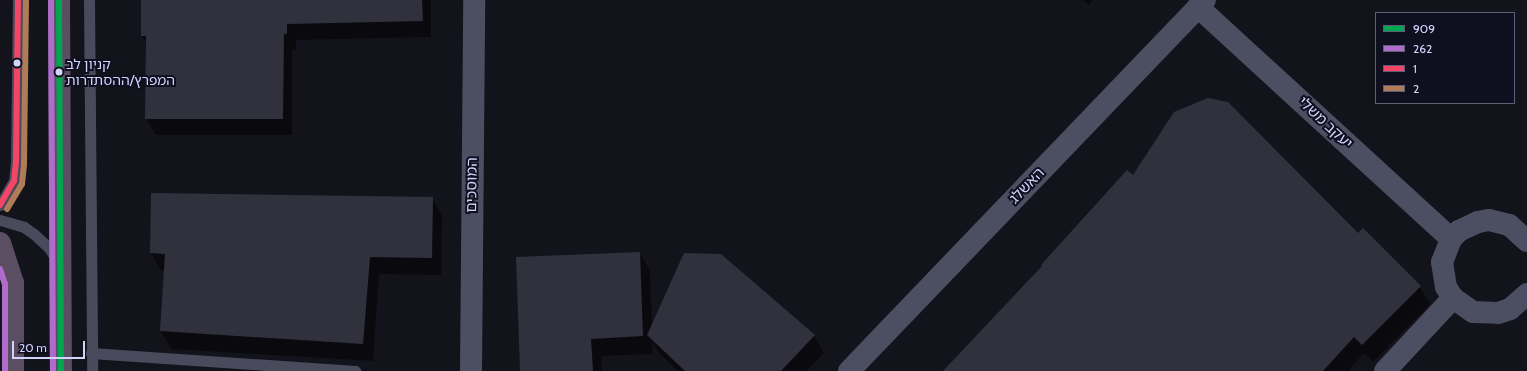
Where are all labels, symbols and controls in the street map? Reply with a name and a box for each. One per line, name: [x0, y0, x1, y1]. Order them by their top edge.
legend: [1375, 12, 1515, 104]
text: 909: [1413, 21, 1435, 36]
text: 262: [1413, 41, 1432, 56]
place label: קניון לב המפרץ/ההסתדרות: [66, 56, 175, 88]
unlabelled marker: [12, 58, 22, 68]
text: 1: [1413, 61, 1417, 76]
marker: קניון לב המפרץ/ההסתדרות: [54, 67, 64, 77]
text: 2: [1413, 81, 1419, 96]
street label: יעקב משלי: [1294, 93, 1356, 153]
street label: המוסכים: [463, 157, 481, 213]
street label: האשלג: [1006, 164, 1048, 208]
scale bar: [14, 333, 87, 359]
text: 20 m: [19, 340, 47, 355]

